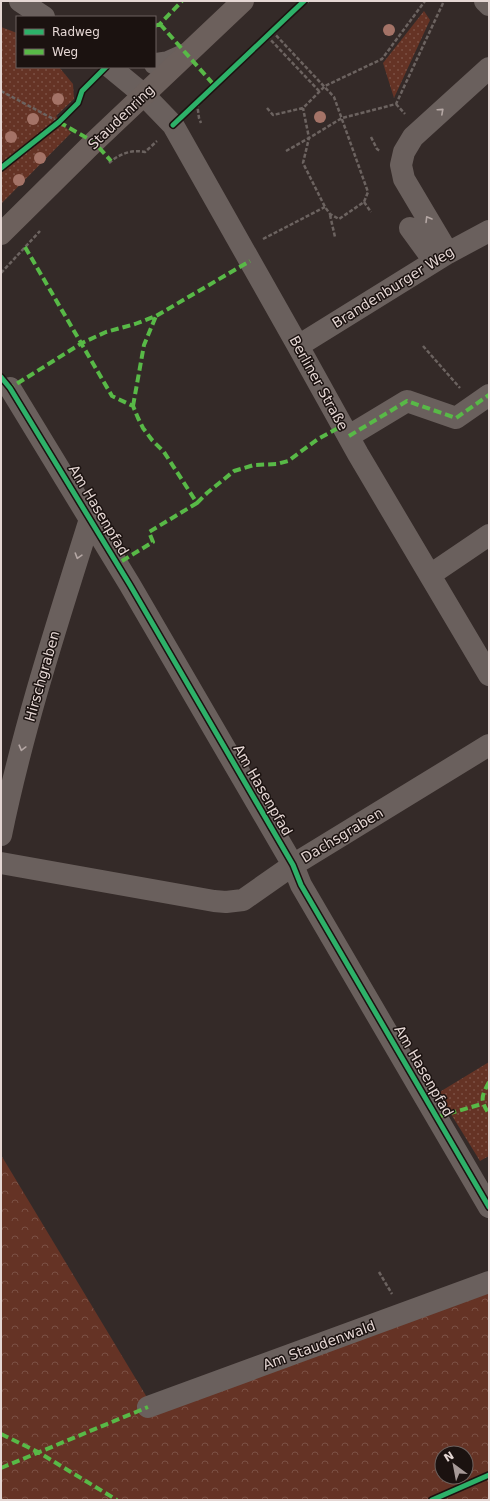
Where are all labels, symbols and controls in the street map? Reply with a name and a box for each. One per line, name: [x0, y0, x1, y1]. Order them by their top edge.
legend: [16, 16, 156, 68]
text: Radweg: [52, 25, 100, 39]
text: Weg: [52, 45, 78, 59]
street label: Staudenring: [85, 82, 157, 152]
one-way arrow: [436, 109, 444, 116]
one-way arrow: [425, 216, 432, 223]
street label: Brandenburger Weg: [329, 243, 457, 331]
street label: Berliner Straße: [286, 333, 352, 433]
street label: Am Hasenpfad: [66, 462, 132, 558]
one-way arrow: [74, 552, 83, 559]
street label: Hirschgraben: [21, 629, 63, 723]
street label: Am Hasenpfad: [230, 741, 296, 839]
one-way arrow: [18, 745, 26, 751]
street label: Dachsgraben: [298, 804, 386, 866]
street label: Am Hasenpfad: [391, 1022, 457, 1120]
street label: Am Staudenwald: [261, 1317, 377, 1373]
north arrow: [434, 1445, 474, 1485]
text: N: [442, 1449, 456, 1465]

